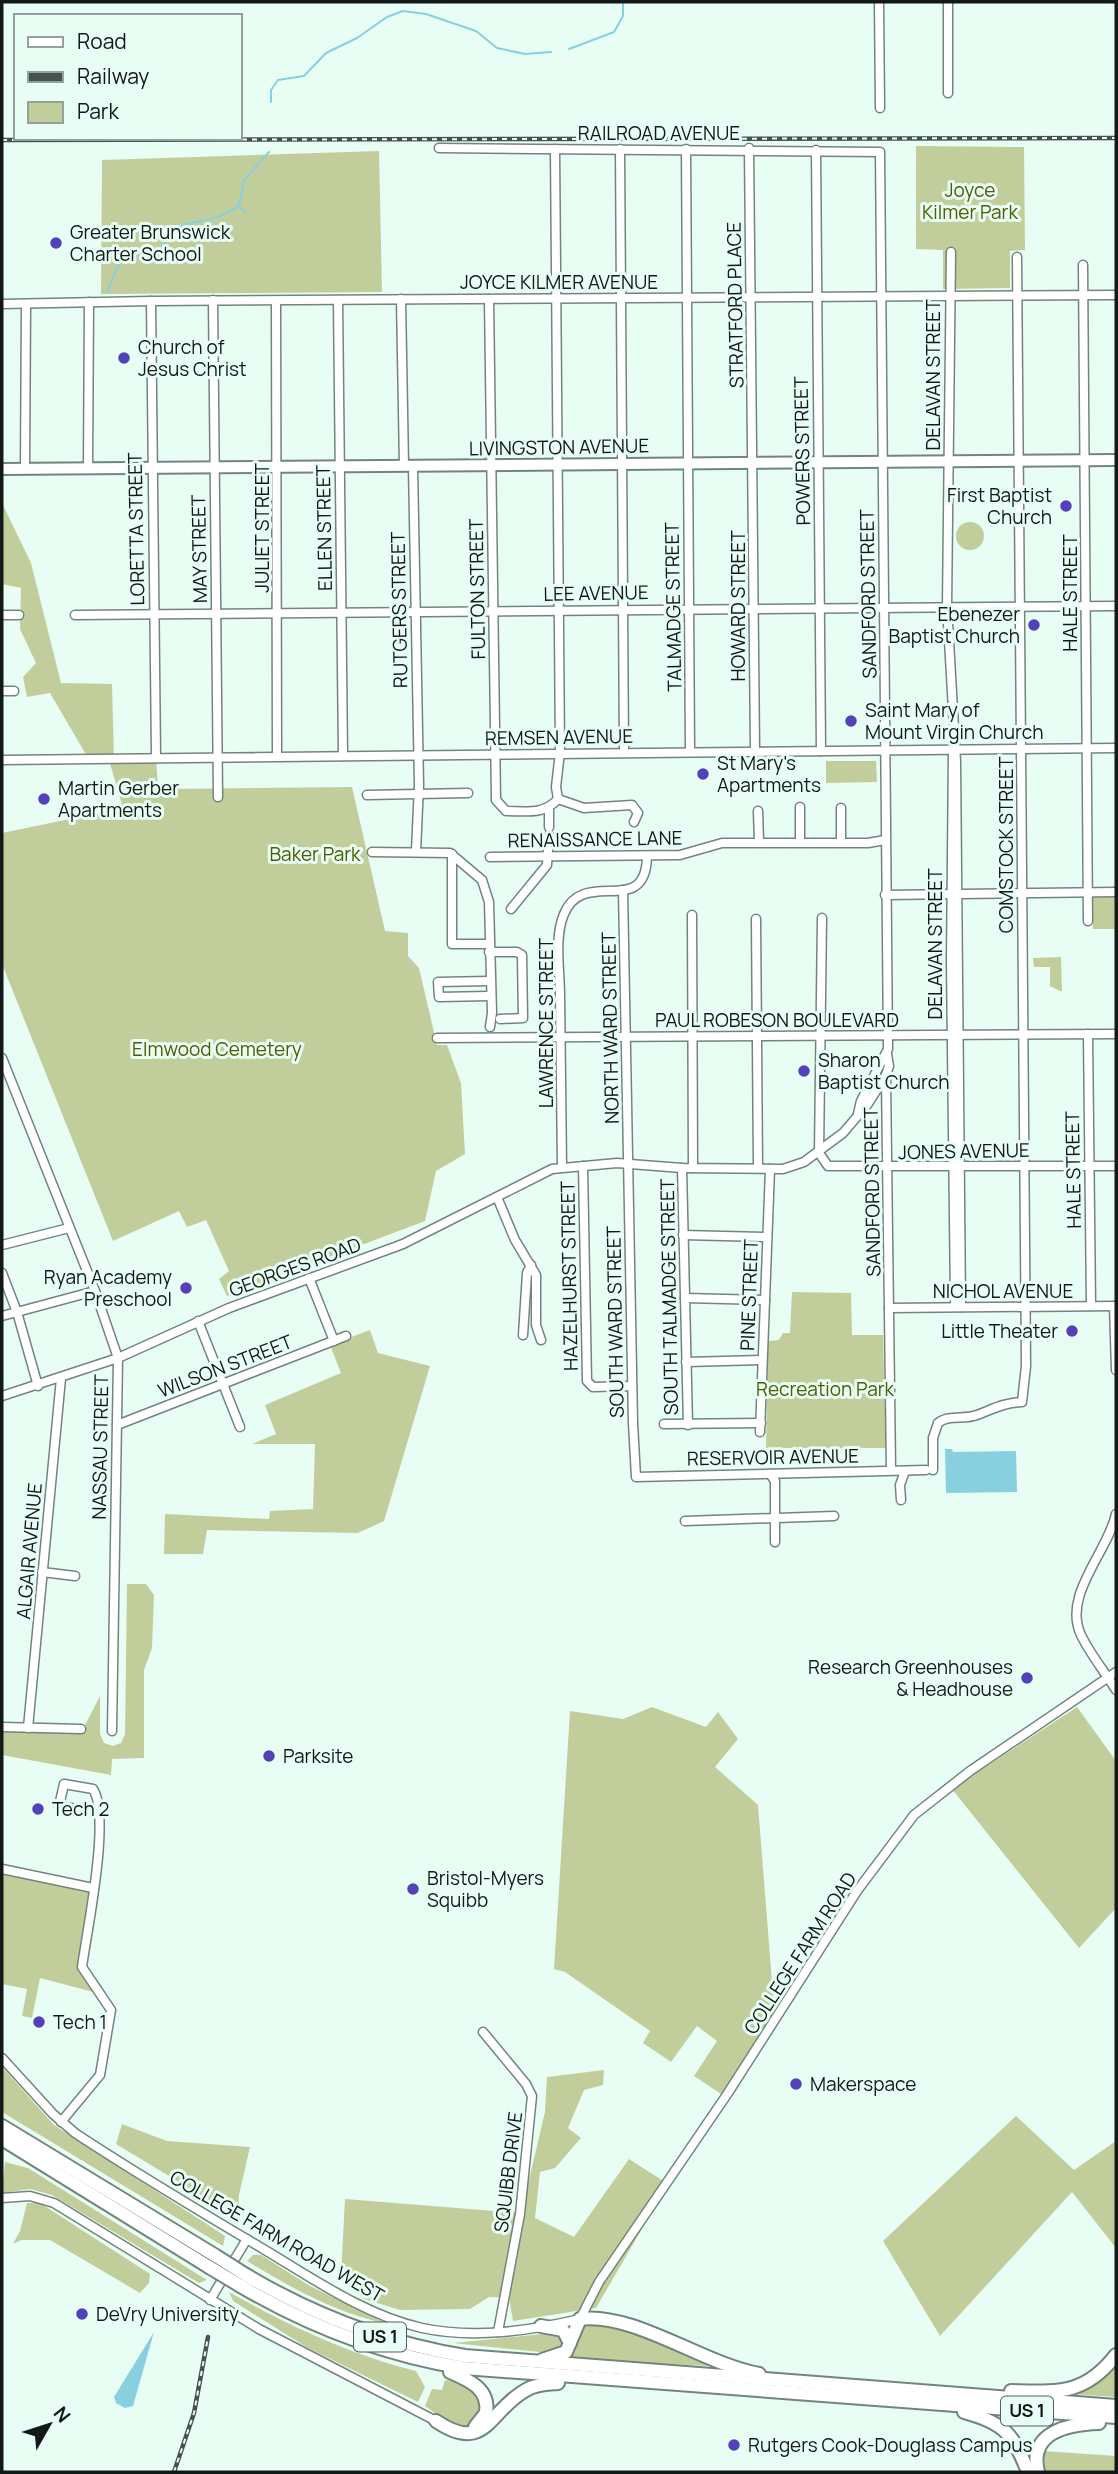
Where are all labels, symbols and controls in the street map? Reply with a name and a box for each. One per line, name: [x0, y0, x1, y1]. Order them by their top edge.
legend: [14, 14, 242, 140]
text: Road: [77, 27, 127, 55]
text: Railway: [77, 62, 149, 90]
text: Park: [77, 97, 119, 125]
street label: RAILROAD AVENUE: [578, 120, 740, 146]
park label: Joyce Kilmer Park: [922, 177, 1018, 225]
place label: Greater Brunswick Charter School: [70, 219, 231, 267]
street label: STRATFORD PLACE: [721, 222, 749, 388]
marker: Greater Brunswick Charter School: [48, 235, 64, 251]
street label: JOYCE KILMER AVENUE: [460, 269, 658, 295]
street label: DELAVAN STREET: [920, 299, 946, 451]
place label: Church of Jesus Christ: [138, 334, 247, 382]
marker: Church of Jesus Christ: [116, 350, 132, 366]
street label: POWERS STREET: [788, 376, 816, 526]
street label: LIVINGSTON AVENUE: [469, 432, 649, 462]
street label: LORETTA STREET: [122, 452, 150, 606]
street label: JULIET STREET: [249, 462, 275, 593]
street label: ELLEN STREET: [310, 464, 338, 591]
place label: First Baptist Church: [947, 482, 1052, 530]
street label: MAY STREET: [185, 494, 213, 603]
marker: First Baptist Church: [1058, 498, 1074, 514]
street label: SANDFORD STREET: [854, 508, 882, 679]
street label: FULTON STREET: [463, 518, 491, 660]
street label: TALMADGE STREET: [659, 521, 687, 692]
street label: HOWARD STREET: [725, 530, 751, 682]
street label: RUTGERS STREET: [385, 531, 413, 688]
street label: HALE STREET: [1057, 534, 1083, 652]
street label: LEE AVENUE: [543, 579, 649, 607]
place label: Ebenezer Baptist Church: [888, 601, 1020, 649]
marker: Ebenezer Baptist Church: [1026, 617, 1042, 633]
place label: Saint Mary of Mount Virgin Church: [865, 697, 1044, 745]
marker: Saint Mary of Mount Virgin Church: [843, 713, 859, 729]
street label: REMSEN AVENUE: [485, 723, 633, 751]
place label: St Mary's Apartments: [717, 750, 821, 798]
street label: COMSTOCK STREET: [993, 756, 1019, 933]
marker: St Mary's Apartments: [695, 766, 711, 782]
place label: Martin Gerber Apartments: [58, 775, 179, 823]
marker: Martin Gerber Apartments: [36, 791, 52, 807]
street label: RENAISSANCE LANE: [507, 824, 683, 854]
park label: Baker Park: [269, 841, 361, 867]
street label: DELAVAN STREET: [922, 868, 948, 1020]
street label: NORTH WARD STREET: [595, 931, 625, 1124]
street label: LAWRENCE STREET: [533, 937, 559, 1108]
street label: PAUL ROBESON BOULEVARD: [655, 1007, 899, 1033]
park label: Elmwood Cemetery: [132, 1036, 302, 1062]
place label: Sharon Baptist Church: [818, 1047, 950, 1095]
marker: Sharon Baptist Church: [796, 1063, 812, 1079]
street label: SANDFORD STREET: [858, 1106, 886, 1277]
street label: HALE STREET: [1059, 1110, 1087, 1229]
street label: JONES AVENUE: [898, 1137, 1030, 1165]
street label: SOUTH TALMADGE STREET: [654, 1178, 684, 1415]
street label: HAZELHURST STREET: [554, 1180, 584, 1371]
street label: SOUTH WARD STREET: [600, 1225, 630, 1418]
street label: GEORGES ROAD: [225, 1231, 365, 1303]
street label: PINE STREET: [734, 1238, 764, 1351]
place label: Ryan Academy Preschool: [44, 1264, 172, 1312]
street label: NICHOL AVENUE: [933, 1278, 1073, 1304]
marker: Ryan Academy Preschool: [178, 1280, 194, 1296]
place label: Little Theater: [941, 1318, 1058, 1344]
marker: Little Theater: [1064, 1323, 1080, 1339]
street label: WILSON STREET: [154, 1328, 297, 1404]
street label: NASSAU STREET: [86, 1374, 114, 1520]
park label: Recreation Park: [756, 1376, 895, 1402]
street label: RESERVOIR AVENUE: [687, 1443, 859, 1471]
street label: ALGAIR AVENUE: [10, 1482, 48, 1620]
place label: Research Greenhouses & Headhouse: [808, 1654, 1013, 1702]
marker: Research Greenhouses & Headhouse: [1019, 1670, 1035, 1686]
place label: Parksite: [283, 1743, 353, 1769]
marker: Parksite: [261, 1748, 277, 1764]
place label: Tech 2: [52, 1796, 109, 1822]
marker: Tech 2: [30, 1801, 46, 1817]
place label: Bristol-Myers Squibb: [427, 1865, 544, 1913]
street label: COLLEGE FARM ROAD: [738, 1867, 862, 2039]
marker: Bristol-Myers Squibb: [405, 1881, 421, 1897]
place label: Tech 1: [53, 2009, 107, 2035]
marker: Tech 1: [31, 2014, 47, 2030]
place label: Makerspace: [810, 2071, 916, 2097]
marker: Makerspace: [788, 2076, 804, 2092]
street label: SQUIBB DRIVE: [488, 2110, 528, 2234]
street label: COLLEGE FARM ROAD WEST: [165, 2164, 389, 2308]
place label: DeVry University: [96, 2301, 239, 2327]
marker: DeVry University: [74, 2306, 90, 2322]
road number: US 1: [354, 2322, 406, 2351]
north arrow: [14, 2390, 84, 2460]
road number: US 1: [1001, 2396, 1053, 2426]
text: N: [48, 2401, 77, 2428]
place label: Rutgers Cook-Douglass Campus: [748, 2432, 1032, 2458]
marker: Rutgers Cook-Douglass Campus: [726, 2437, 742, 2453]

